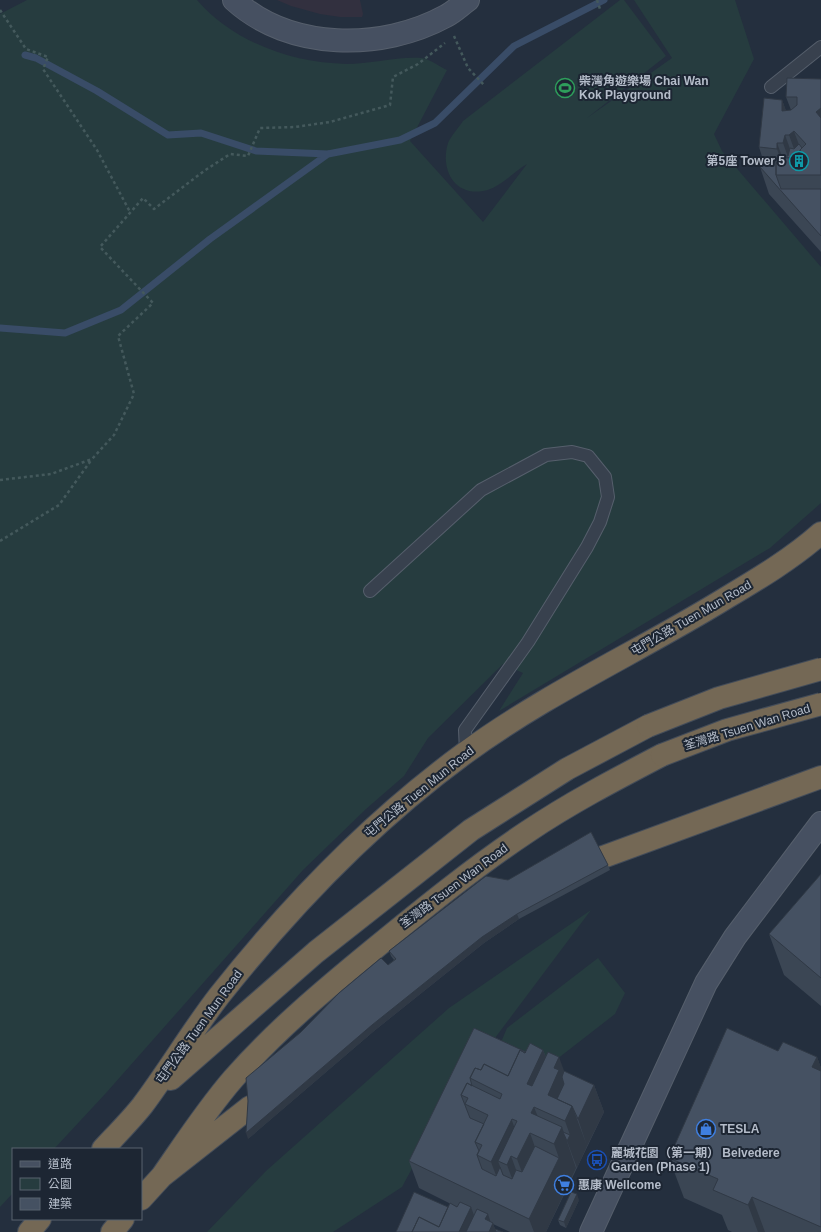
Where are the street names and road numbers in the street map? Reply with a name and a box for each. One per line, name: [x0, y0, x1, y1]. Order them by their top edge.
street label: 屯門公路 Tuen Mun Road: [628, 578, 754, 658]
street label: 荃灣路 Tsuen Wan Road: [682, 701, 812, 753]
street label: 屯門公路 Tuen Mun Road: [361, 743, 477, 841]
street label: 荃灣路 Tsuen Wan Road: [397, 841, 511, 931]
street label: 屯門公路 Tuen Mun Road: [153, 967, 245, 1087]

